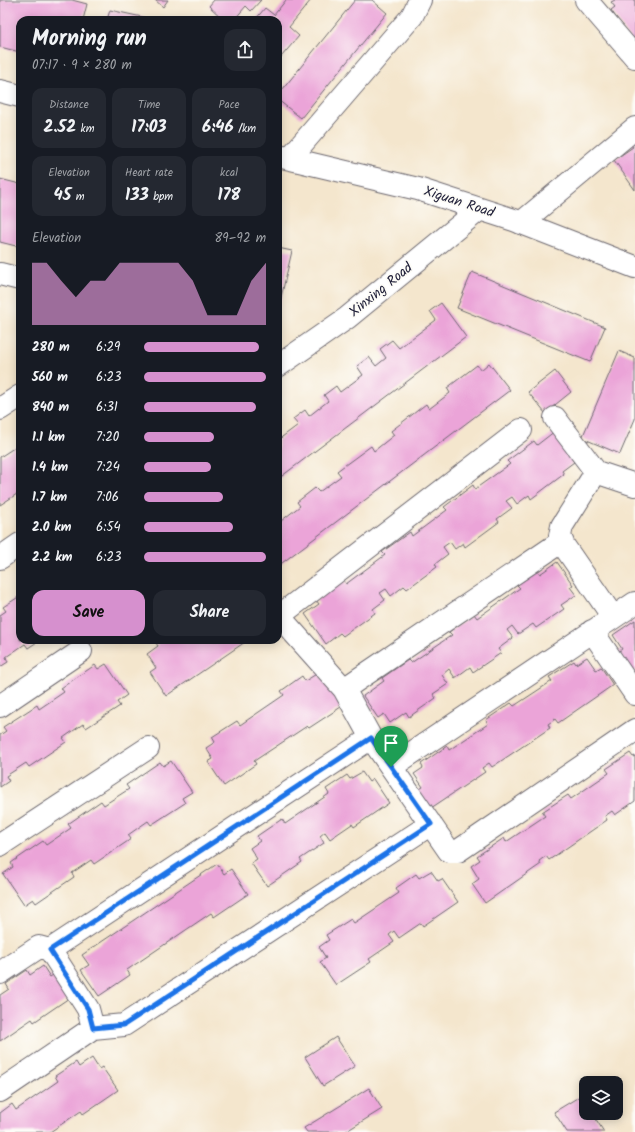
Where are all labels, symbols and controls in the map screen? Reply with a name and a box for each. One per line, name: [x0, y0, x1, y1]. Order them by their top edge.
text: Morning run: [32, 22, 147, 57]
button: share: [224, 29, 266, 71]
text: 07:17 · 9 × 280 m: [32, 55, 132, 76]
text: Distance: [49, 96, 89, 114]
text: Time: [138, 96, 160, 114]
text: Pace: [219, 96, 239, 114]
text: 2.52: [44, 114, 76, 141]
text: 17:03: [131, 114, 167, 141]
text: 6:46: [202, 114, 234, 141]
text: km: [76, 120, 94, 138]
text: /km: [234, 120, 256, 138]
text: Elevation: [48, 164, 90, 182]
text: Heart rate: [125, 164, 173, 182]
text: kcal: [220, 164, 238, 182]
street label: Xiguan Road: [421, 180, 498, 224]
text: 45: [53, 182, 71, 209]
text: 133: [125, 182, 149, 209]
text: 178: [217, 182, 241, 209]
text: m: [71, 188, 85, 206]
text: bpm: [149, 188, 173, 206]
text: Elevation: [32, 228, 81, 249]
text: 89–92 m: [214, 228, 266, 249]
street label: Xinxing Road: [344, 257, 418, 323]
text: 280 m: [32, 337, 70, 358]
text: 6:29: [96, 337, 120, 358]
text: 560 m: [32, 367, 68, 388]
text: 6:23: [96, 367, 121, 388]
text: 840 m: [32, 397, 69, 418]
text: 6:31: [96, 397, 118, 418]
text: 1.1 km: [32, 427, 65, 448]
text: 7:20: [96, 427, 119, 448]
text: 1.4 km: [32, 457, 68, 478]
text: 7:24: [96, 457, 120, 478]
text: 1.7 km: [32, 487, 67, 508]
text: 7:06: [96, 487, 119, 508]
text: 2.0 km: [32, 517, 71, 538]
text: 6:54: [96, 517, 121, 538]
text: 2.2 km: [32, 547, 72, 568]
text: 6:23: [96, 547, 121, 568]
button: Save: [32, 590, 145, 636]
button: Share: [153, 590, 266, 636]
pin: [374, 726, 408, 767]
icon: arrive: [380, 732, 402, 754]
map controls: [579, 1076, 623, 1120]
button: layers: [579, 1076, 623, 1120]

